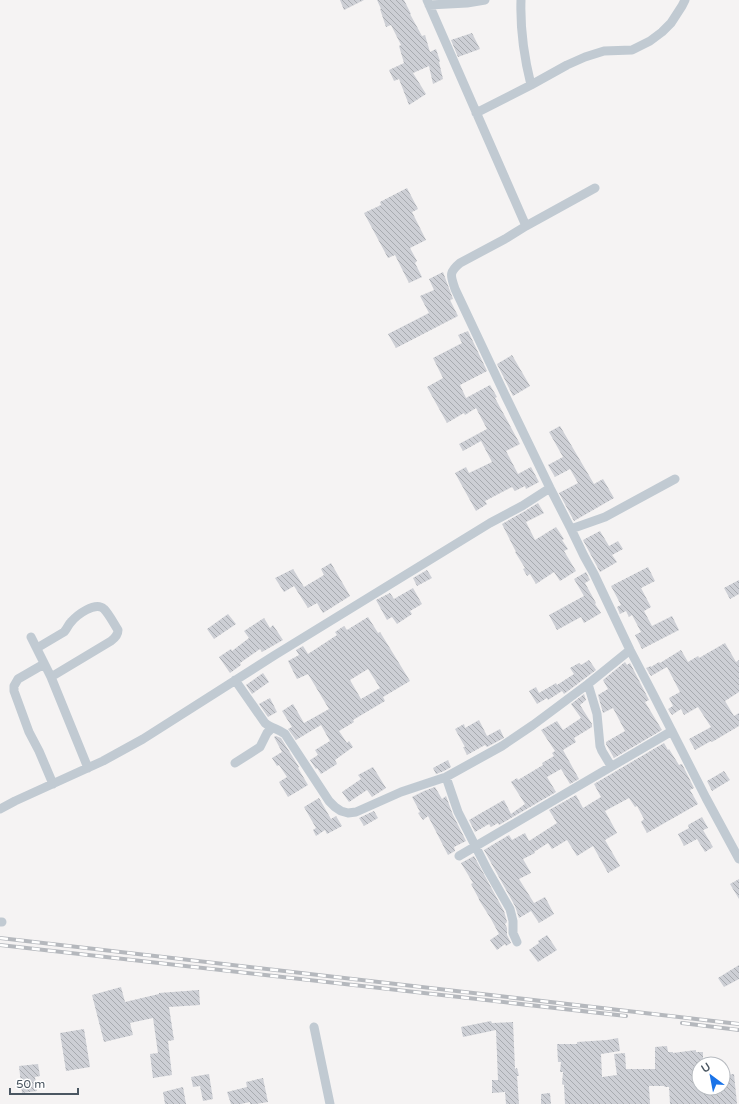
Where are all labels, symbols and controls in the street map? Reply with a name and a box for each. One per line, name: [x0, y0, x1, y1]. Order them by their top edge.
north arrow: [691, 1056, 731, 1096]
text: U: [699, 1060, 713, 1076]
scale bar: [10, 1070, 78, 1096]
text: 50 m: [16, 1077, 45, 1091]

